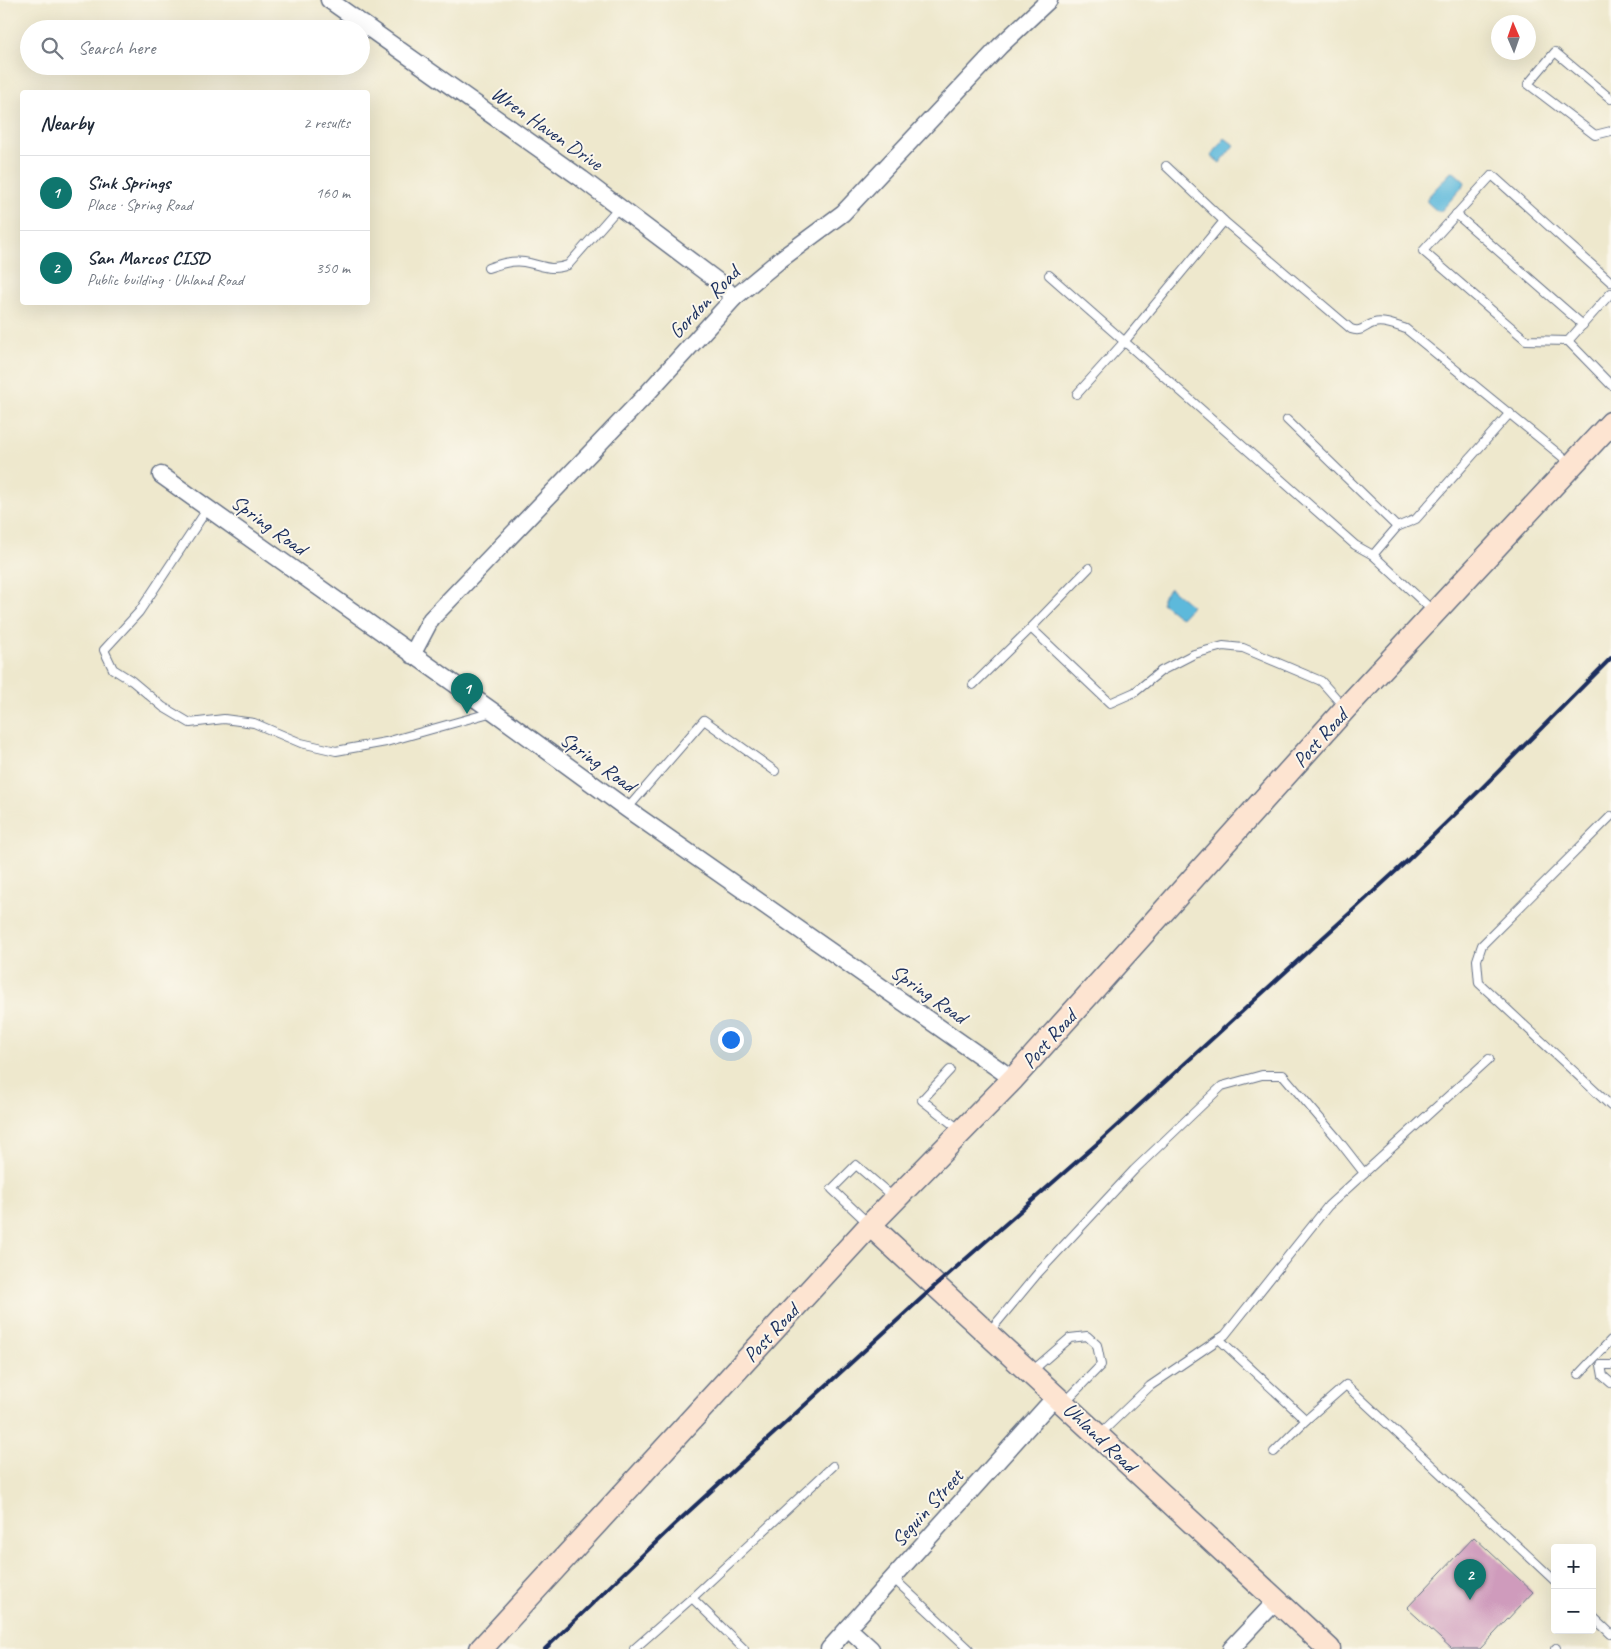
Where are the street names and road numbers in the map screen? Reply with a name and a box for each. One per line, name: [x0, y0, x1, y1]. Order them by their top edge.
street label: Wren Haven Drive: [486, 80, 609, 177]
street label: Gordon Road: [663, 257, 748, 344]
street label: Spring Road: [226, 489, 315, 563]
street label: Post Road: [1287, 701, 1355, 773]
street label: Spring Road: [555, 726, 644, 800]
street label: Spring Road: [886, 958, 975, 1032]
street label: Post Road: [1016, 1002, 1084, 1074]
street label: Post Road: [737, 1296, 806, 1368]
street label: Uhland Road: [1058, 1396, 1145, 1480]
street label: Seguin Street: [885, 1462, 970, 1552]

